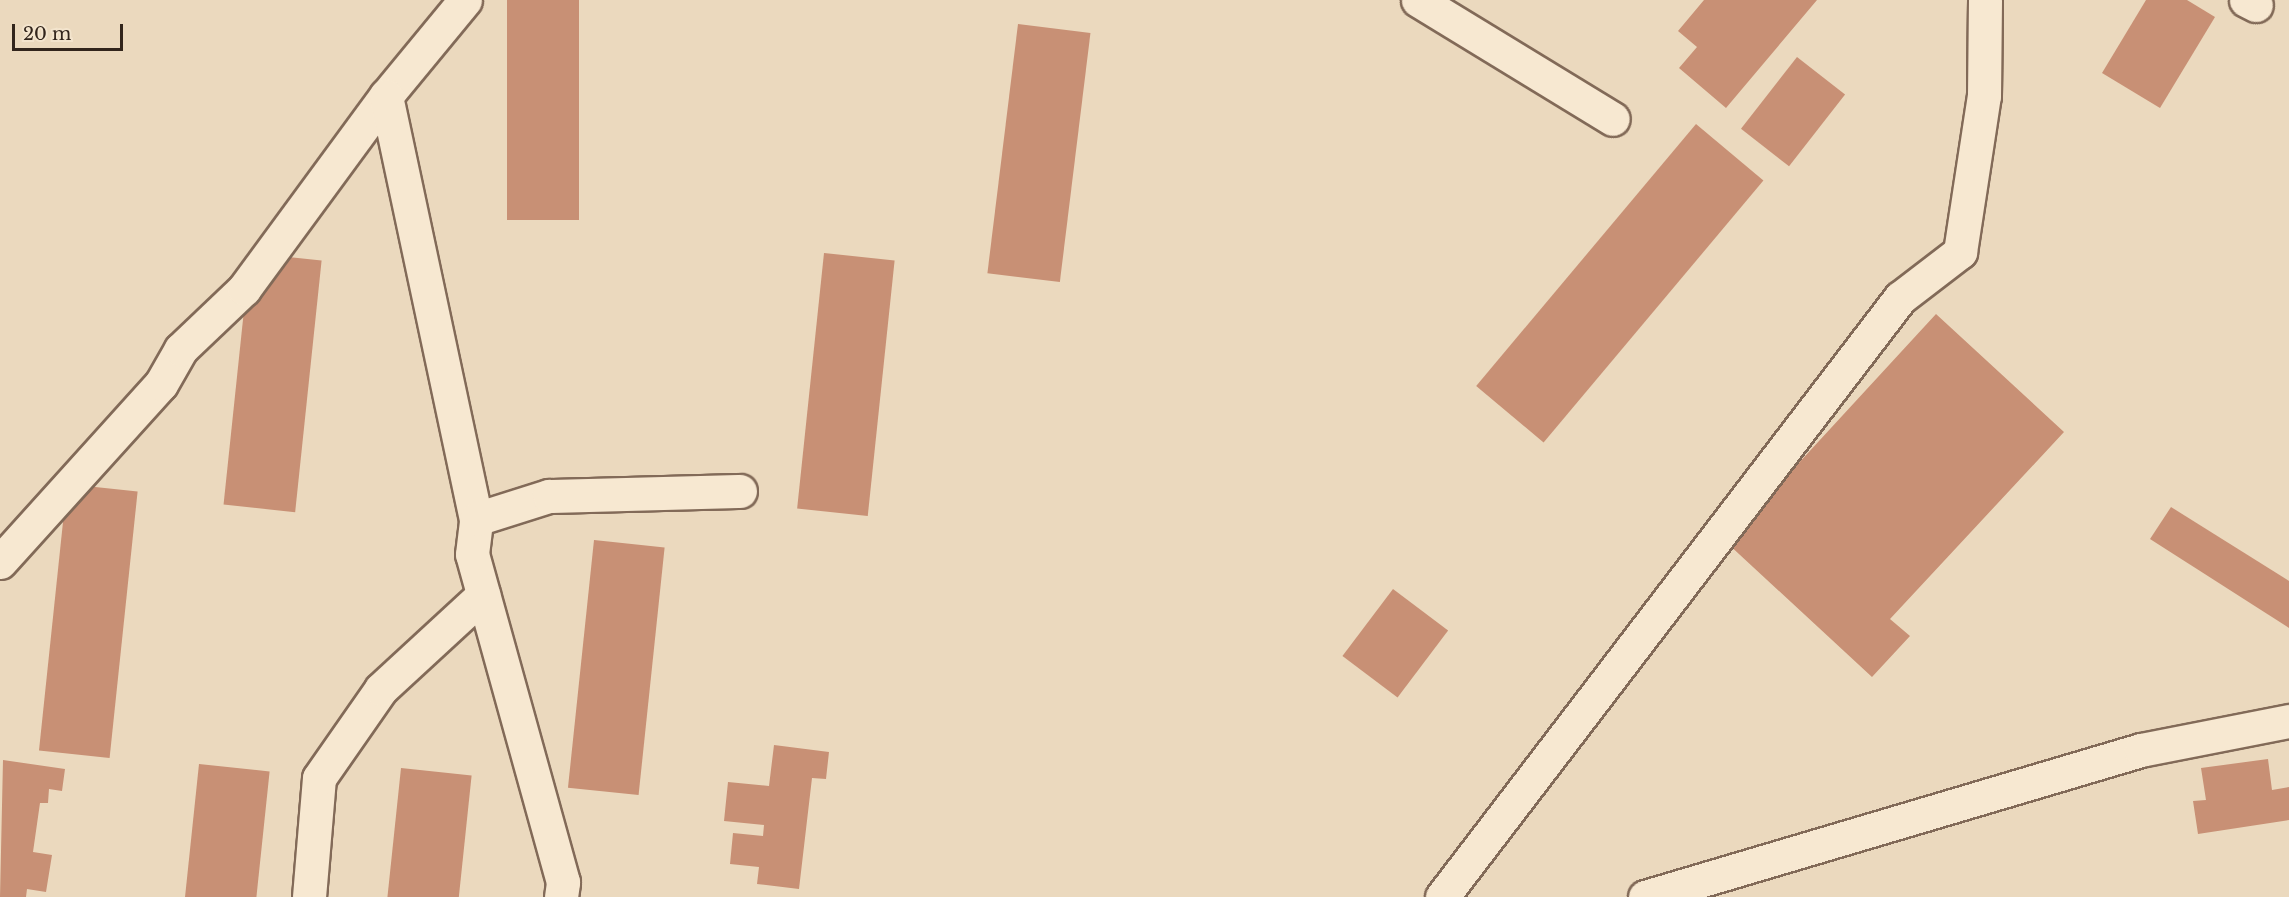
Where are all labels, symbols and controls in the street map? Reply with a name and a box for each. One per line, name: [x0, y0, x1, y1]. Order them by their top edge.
scale bar: [15, 12, 126, 50]
text: 20 m: [23, 23, 71, 45]

